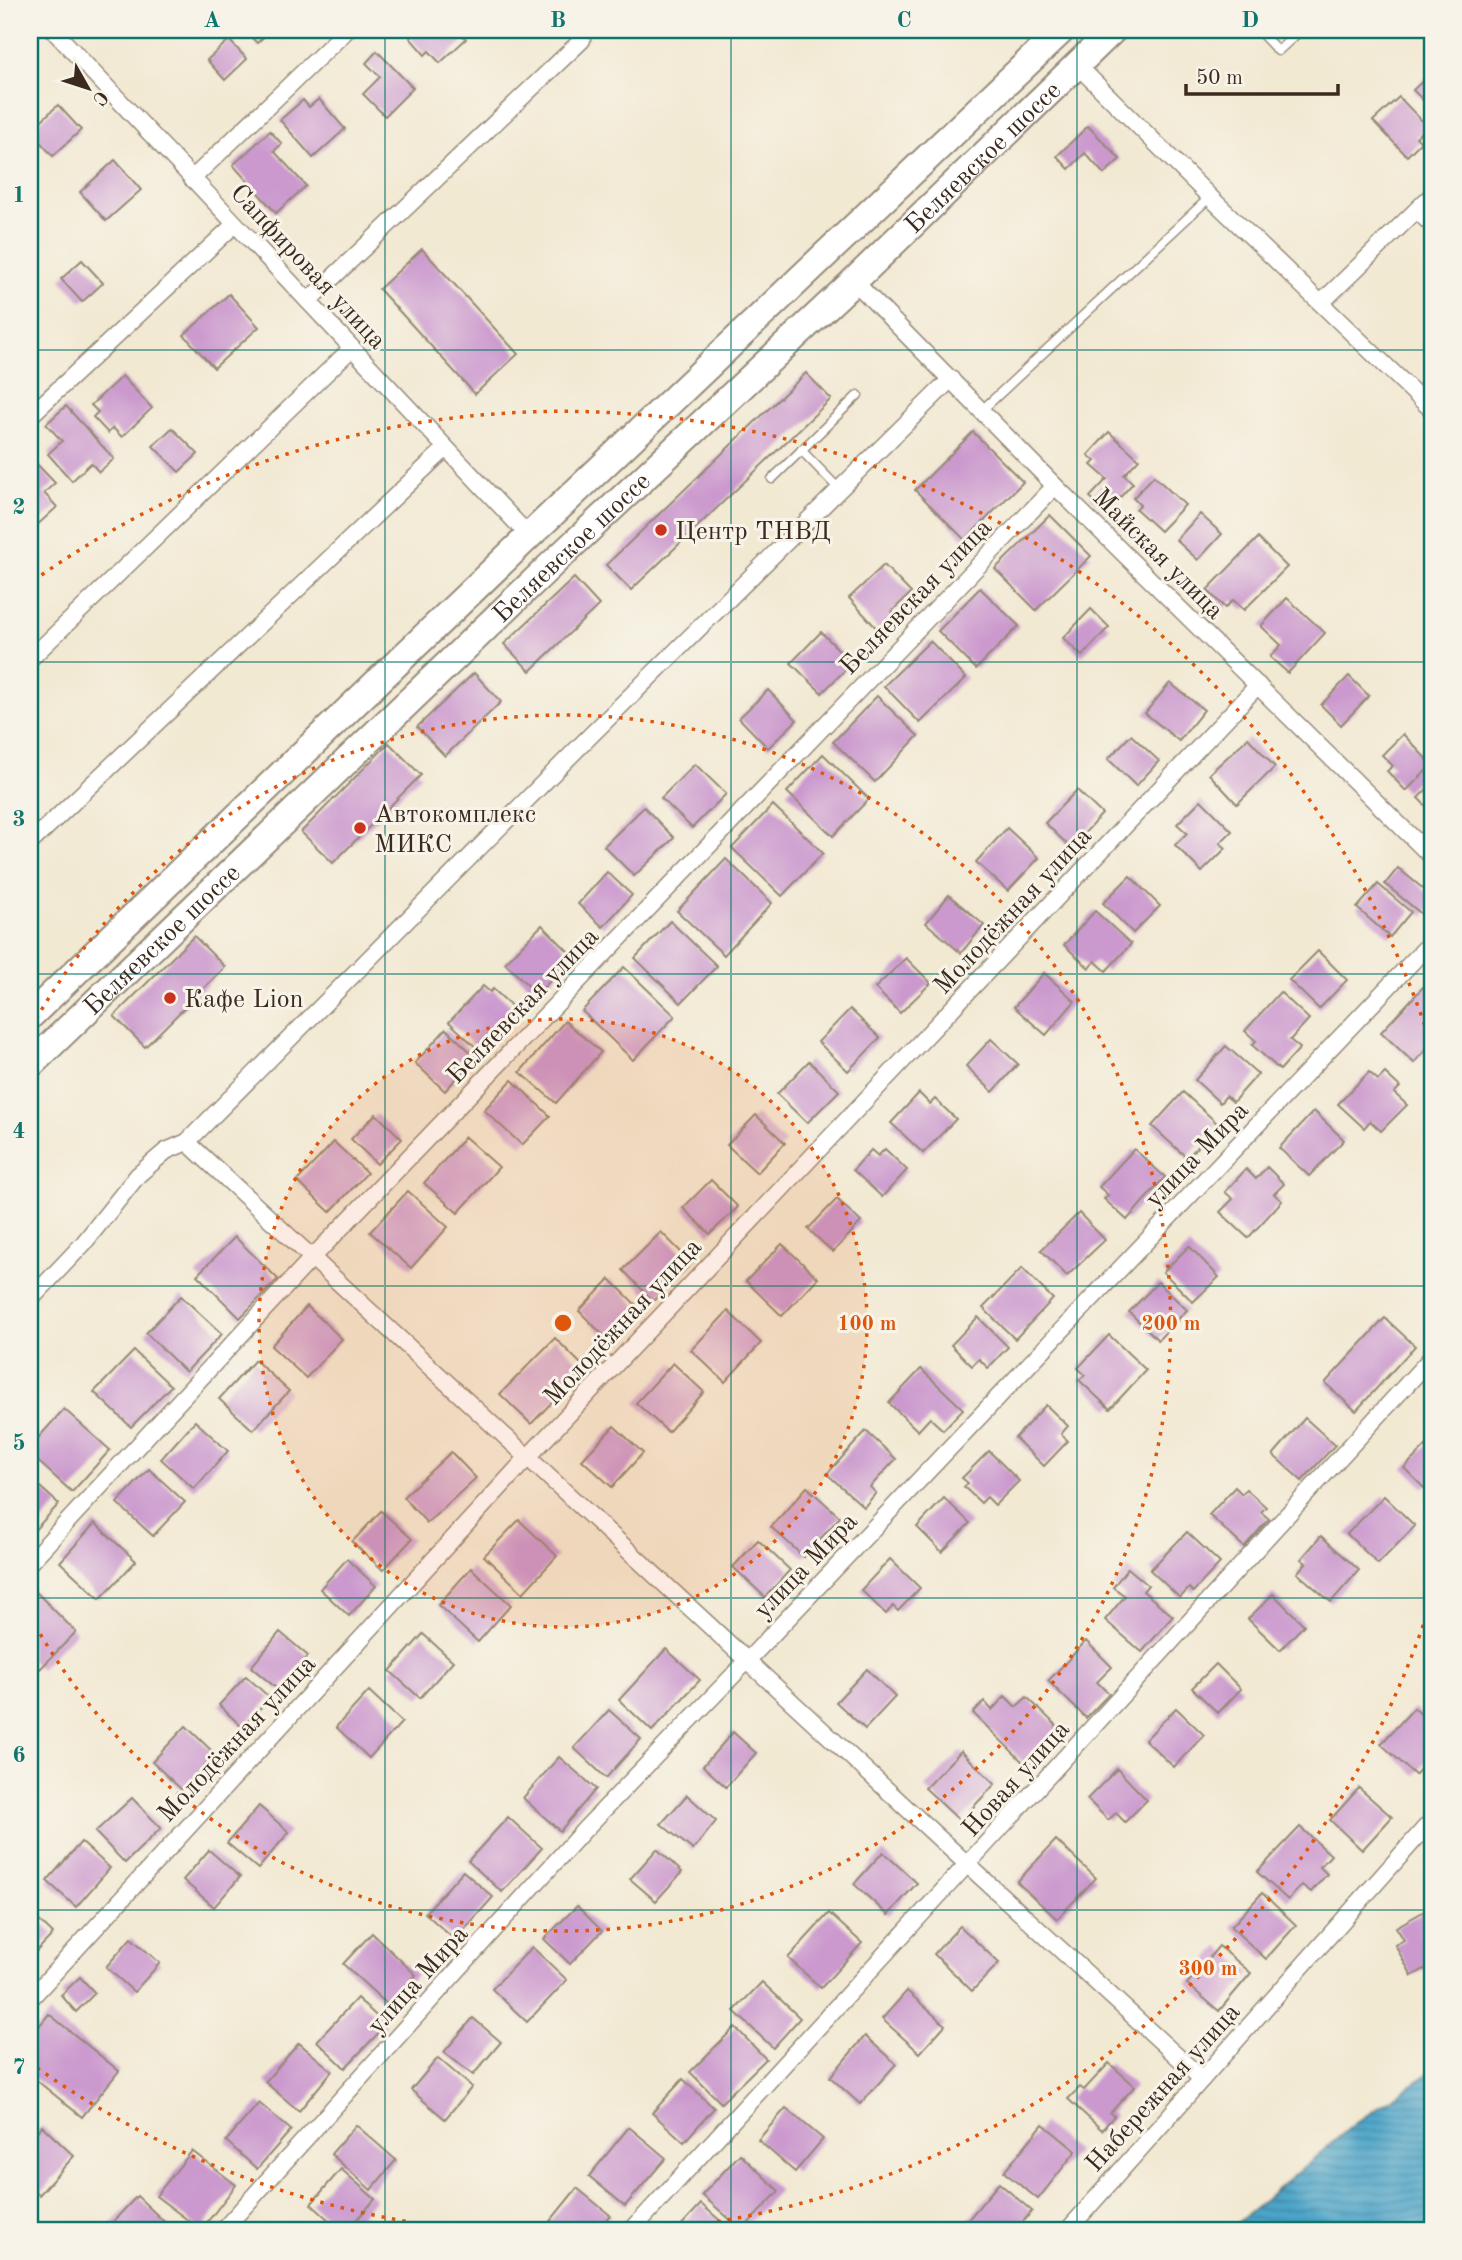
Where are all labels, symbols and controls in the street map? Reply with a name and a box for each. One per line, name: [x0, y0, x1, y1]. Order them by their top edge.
text: A: [203, 9, 221, 32]
text: B: [550, 9, 566, 32]
text: C: [896, 9, 912, 32]
text: D: [1241, 9, 1259, 32]
north arrow: [52, 52, 122, 122]
scale bar: [1186, 52, 1338, 96]
text: 50 m: [1196, 68, 1243, 89]
street label: Беляевское шоссе: [901, 77, 1066, 239]
text: С: [88, 86, 111, 108]
street label: Сапфировая улица: [225, 180, 390, 355]
text: 1: [12, 184, 26, 207]
street label: Беляевское шоссе: [489, 468, 656, 628]
street label: Майская улица: [1087, 484, 1228, 625]
text: 2: [12, 496, 26, 519]
street label: Беляевская улица: [836, 514, 997, 681]
place label: Центр ТНВД: [675, 519, 831, 545]
marker: Центр ТНВД: [653, 522, 669, 538]
place label: Автокомплекс МИКС: [374, 802, 536, 858]
text: 3: [12, 808, 26, 831]
marker: Автокомплекс МИКС: [352, 820, 368, 836]
street label: Молодёжная улица: [930, 823, 1097, 1000]
street label: Беляевское шоссе: [80, 860, 246, 1021]
street label: Беляевская улица: [443, 923, 604, 1090]
place label: Кафе Lion: [184, 987, 304, 1013]
marker: Кафе Lion: [162, 990, 178, 1006]
street label: улица Мира: [1141, 1097, 1254, 1213]
text: 4: [12, 1120, 26, 1143]
street label: Молодёжная улица: [540, 1234, 707, 1411]
centre of rings: [551, 1311, 575, 1335]
text: 100 m: [837, 1314, 897, 1335]
text: 200 m: [1141, 1314, 1201, 1335]
text: 5: [12, 1432, 26, 1455]
street label: улица Мира: [750, 1508, 863, 1624]
street label: Молодёжная улица: [154, 1651, 321, 1828]
street label: Новая улица: [958, 1716, 1075, 1842]
text: 6: [12, 1744, 26, 1767]
street label: улица Мира: [363, 1921, 474, 2040]
text: 300 m: [1178, 1959, 1238, 1980]
street label: Набережная улица: [1081, 1999, 1246, 2178]
text: 7: [12, 2056, 26, 2079]

